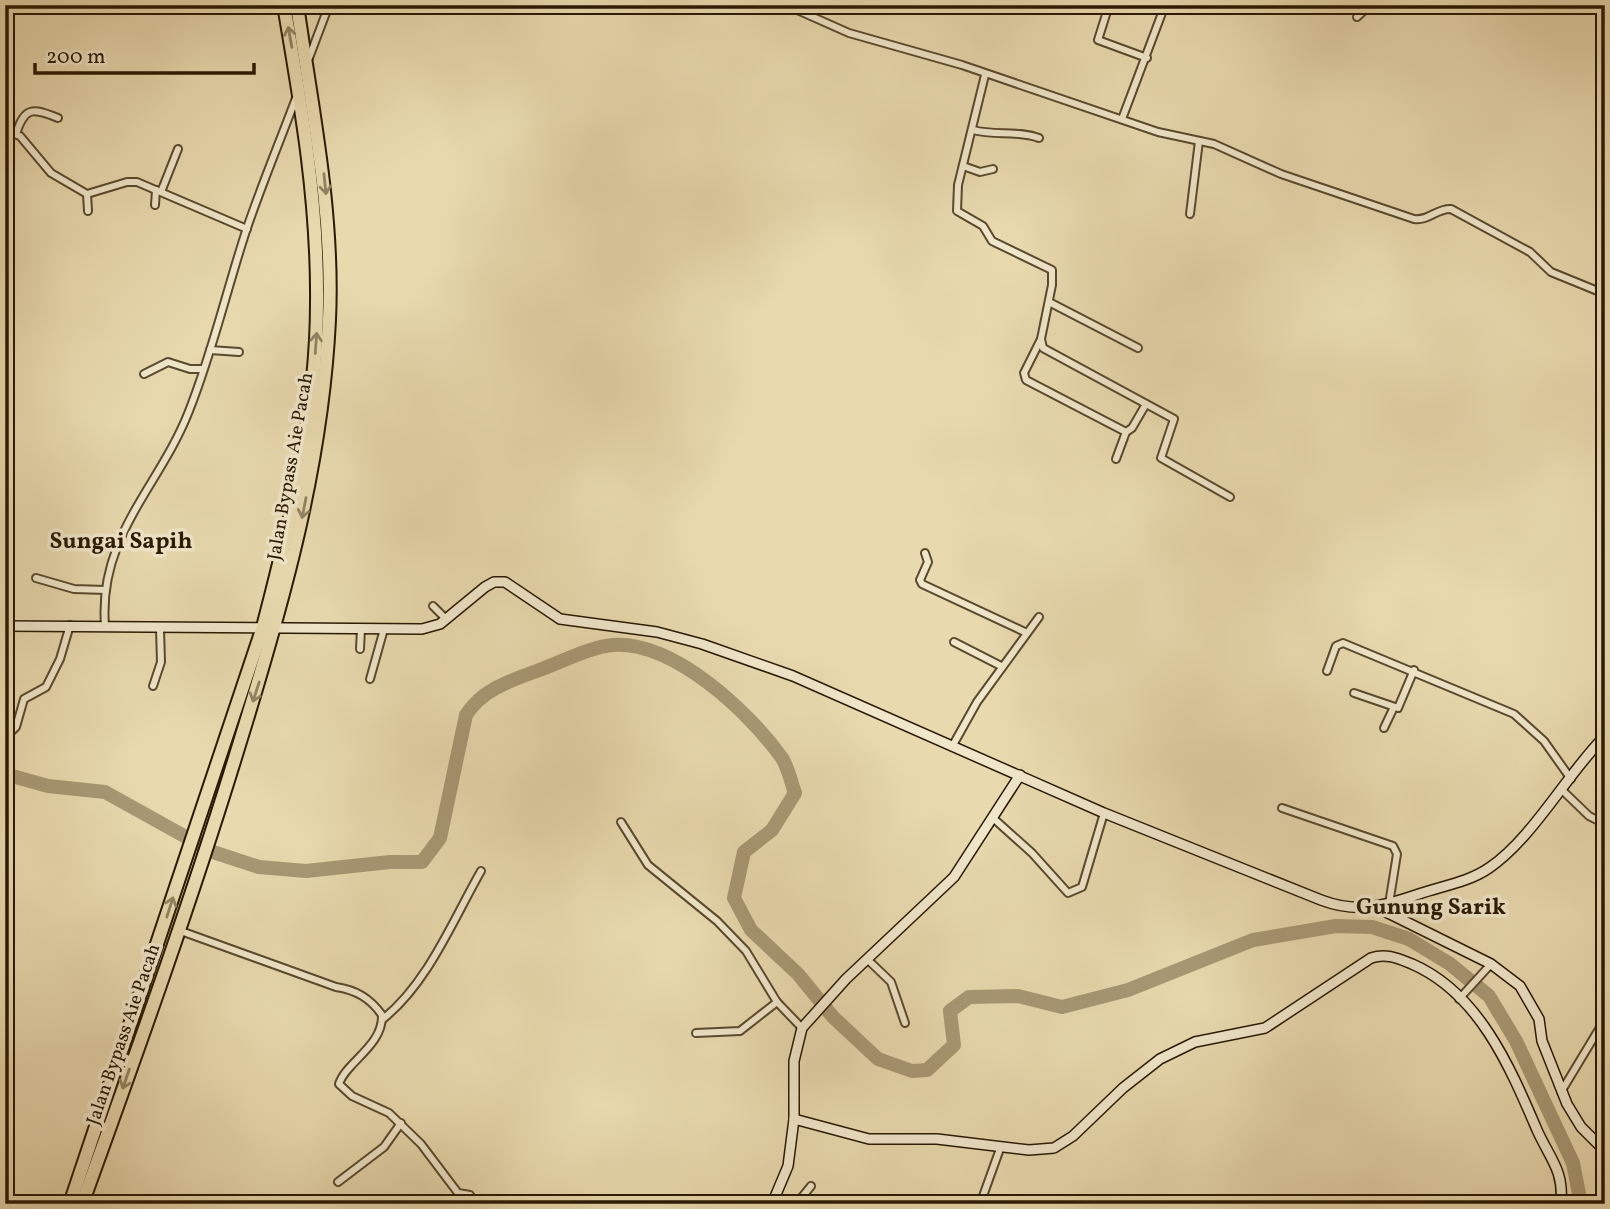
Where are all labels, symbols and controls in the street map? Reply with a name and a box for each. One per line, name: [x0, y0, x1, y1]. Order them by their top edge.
one-way arrow: [283, 27, 296, 49]
scale bar: [35, 32, 254, 76]
text: 200 m: [46, 43, 106, 72]
one-way arrow: [318, 172, 331, 195]
one-way arrow: [309, 332, 322, 355]
street label: Jalan Bypass Aie Pacah: [262, 370, 320, 562]
one-way arrow: [297, 496, 311, 519]
district label: Sungai Sapih: [50, 526, 192, 558]
one-way arrow: [249, 681, 262, 703]
district label: Gunung Sarik: [1356, 892, 1506, 924]
one-way arrow: [164, 896, 177, 918]
street label: Jalan Bypass Aie Pacah: [81, 940, 167, 1129]
one-way arrow: [119, 1068, 131, 1090]

